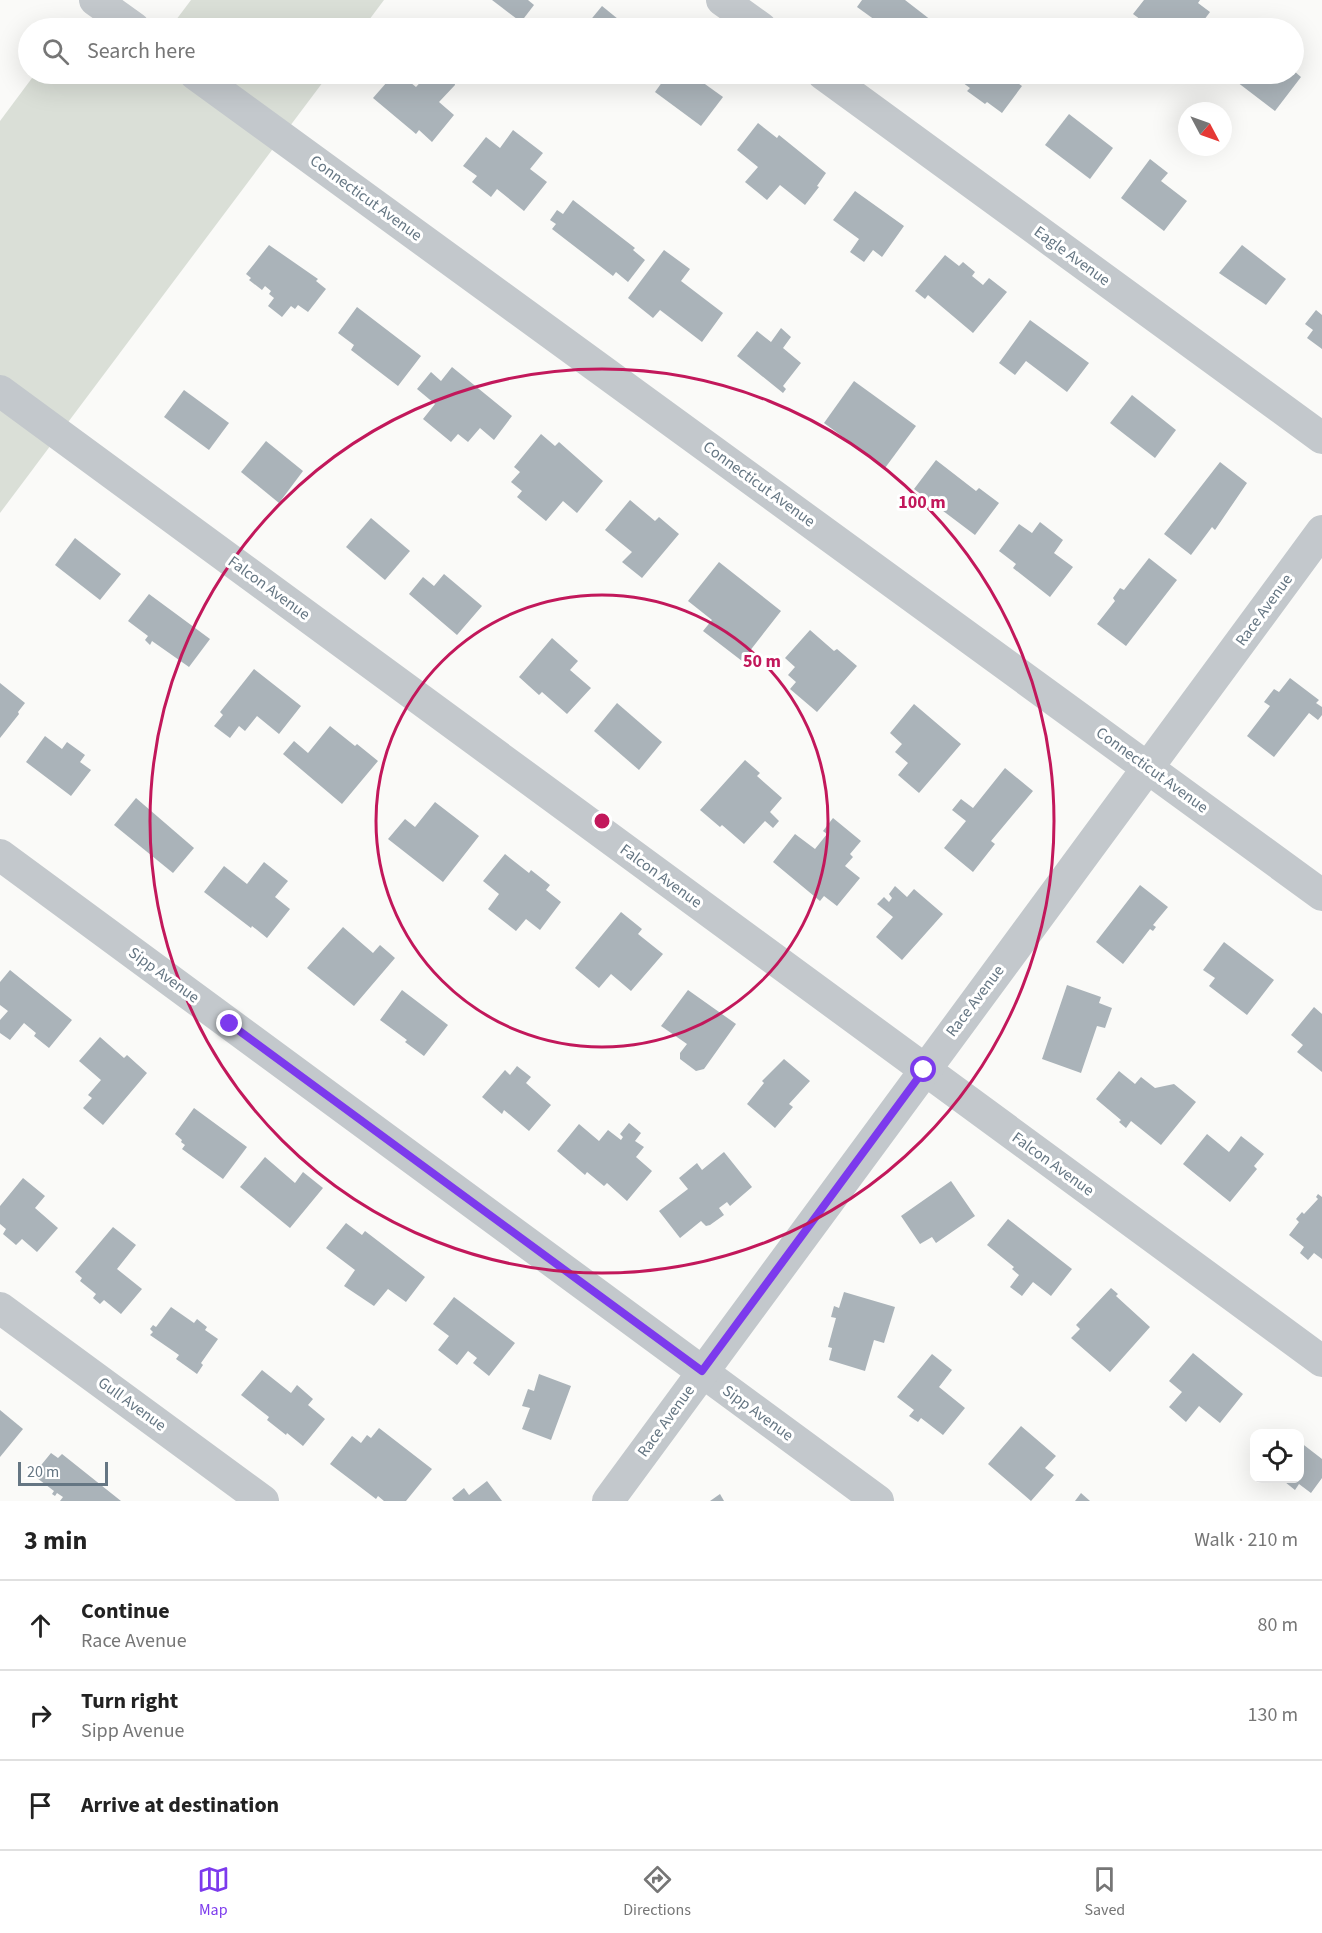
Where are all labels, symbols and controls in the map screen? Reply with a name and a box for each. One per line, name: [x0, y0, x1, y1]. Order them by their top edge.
search box: [18, 18, 1304, 84]
icon: search: [39, 35, 72, 68]
text: Search here: [87, 35, 195, 67]
north arrow: [1178, 102, 1232, 156]
street label: Connecticut Avenue: [305, 150, 427, 246]
street label: Eagle Avenue: [1029, 221, 1115, 291]
street label: Connecticut Avenue: [698, 436, 820, 532]
text: 100 m: [898, 490, 946, 515]
street label: Falcon Avenue: [224, 551, 315, 625]
street label: Race Avenue: [1230, 569, 1298, 651]
text: 50 m: [743, 649, 781, 674]
street label: Connecticut Avenue: [1091, 722, 1213, 818]
centre of rings: [592, 811, 612, 831]
street label: Falcon Avenue: [616, 839, 707, 913]
street label: Sipp Avenue: [124, 942, 204, 1008]
street label: Race Avenue: [941, 961, 1009, 1041]
route end: [216, 1010, 242, 1036]
route start: [910, 1056, 936, 1082]
street label: Falcon Avenue: [1008, 1127, 1099, 1201]
street label: Gull Avenue: [93, 1372, 171, 1436]
street label: Race Avenue: [632, 1380, 700, 1462]
street label: Sipp Avenue: [718, 1380, 798, 1446]
map controls: [1250, 1429, 1304, 1483]
button: locate: [1250, 1429, 1304, 1483]
scale bar: [18, 1459, 108, 1486]
text: 20 m: [27, 1461, 59, 1483]
text: 3 min: [24, 1522, 87, 1559]
text: Walk · 210 m: [1194, 1526, 1298, 1554]
text: Continue: [81, 1595, 170, 1627]
icon: ahead: [24, 1609, 57, 1642]
text: 80 m: [1258, 1611, 1298, 1639]
text: Race Avenue: [81, 1627, 187, 1655]
text: Turn right: [81, 1685, 178, 1717]
icon: right: [24, 1699, 57, 1732]
text: 130 m: [1248, 1701, 1298, 1729]
text: Sipp Avenue: [81, 1717, 184, 1745]
icon: arrive: [24, 1789, 57, 1822]
text: Arrive at destination: [81, 1789, 279, 1821]
tab: Map: [197, 1863, 230, 1921]
tab: Directions: [623, 1863, 691, 1921]
tab: Saved: [1084, 1863, 1125, 1921]

